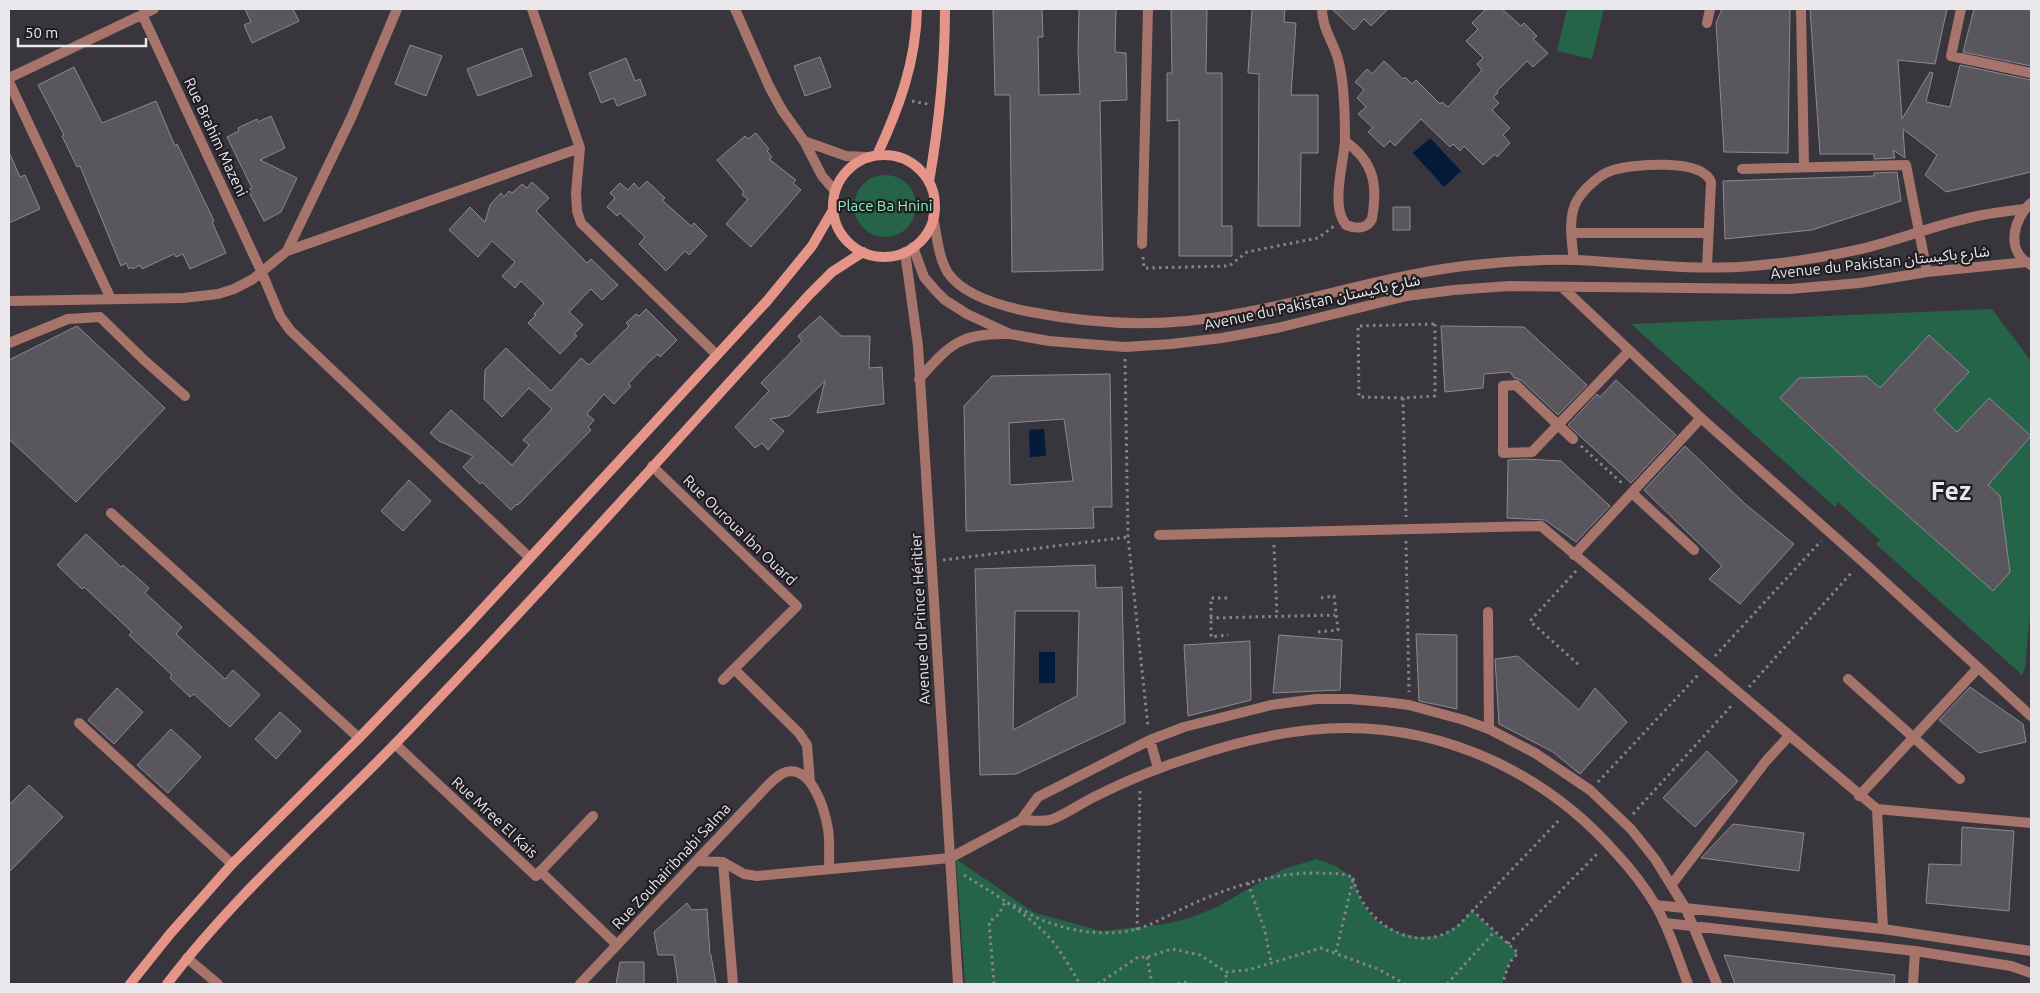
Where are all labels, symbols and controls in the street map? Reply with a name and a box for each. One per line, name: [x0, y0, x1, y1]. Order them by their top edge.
scale bar: [18, 15, 145, 47]
text: 50 m: [25, 24, 58, 41]
street label: Rue Brahim Mazeni: [181, 75, 251, 199]
park label: Place Ba Hnini: [838, 197, 932, 214]
street label: Avenue du Pakistan شارع باكيستان: [1769, 242, 1991, 286]
street label: Avenue du Pakistan شارع باكيستان: [1202, 271, 1423, 337]
street label: Rue Ouroua Ibn Ouard: [680, 471, 800, 589]
district label: Fez: [1931, 477, 1971, 505]
street label: Avenue du Prince Héritier: [907, 532, 933, 705]
street label: Rue Mree El Kais: [449, 773, 541, 861]
street label: Rue Zouhairibnabi Salma: [608, 800, 734, 932]

